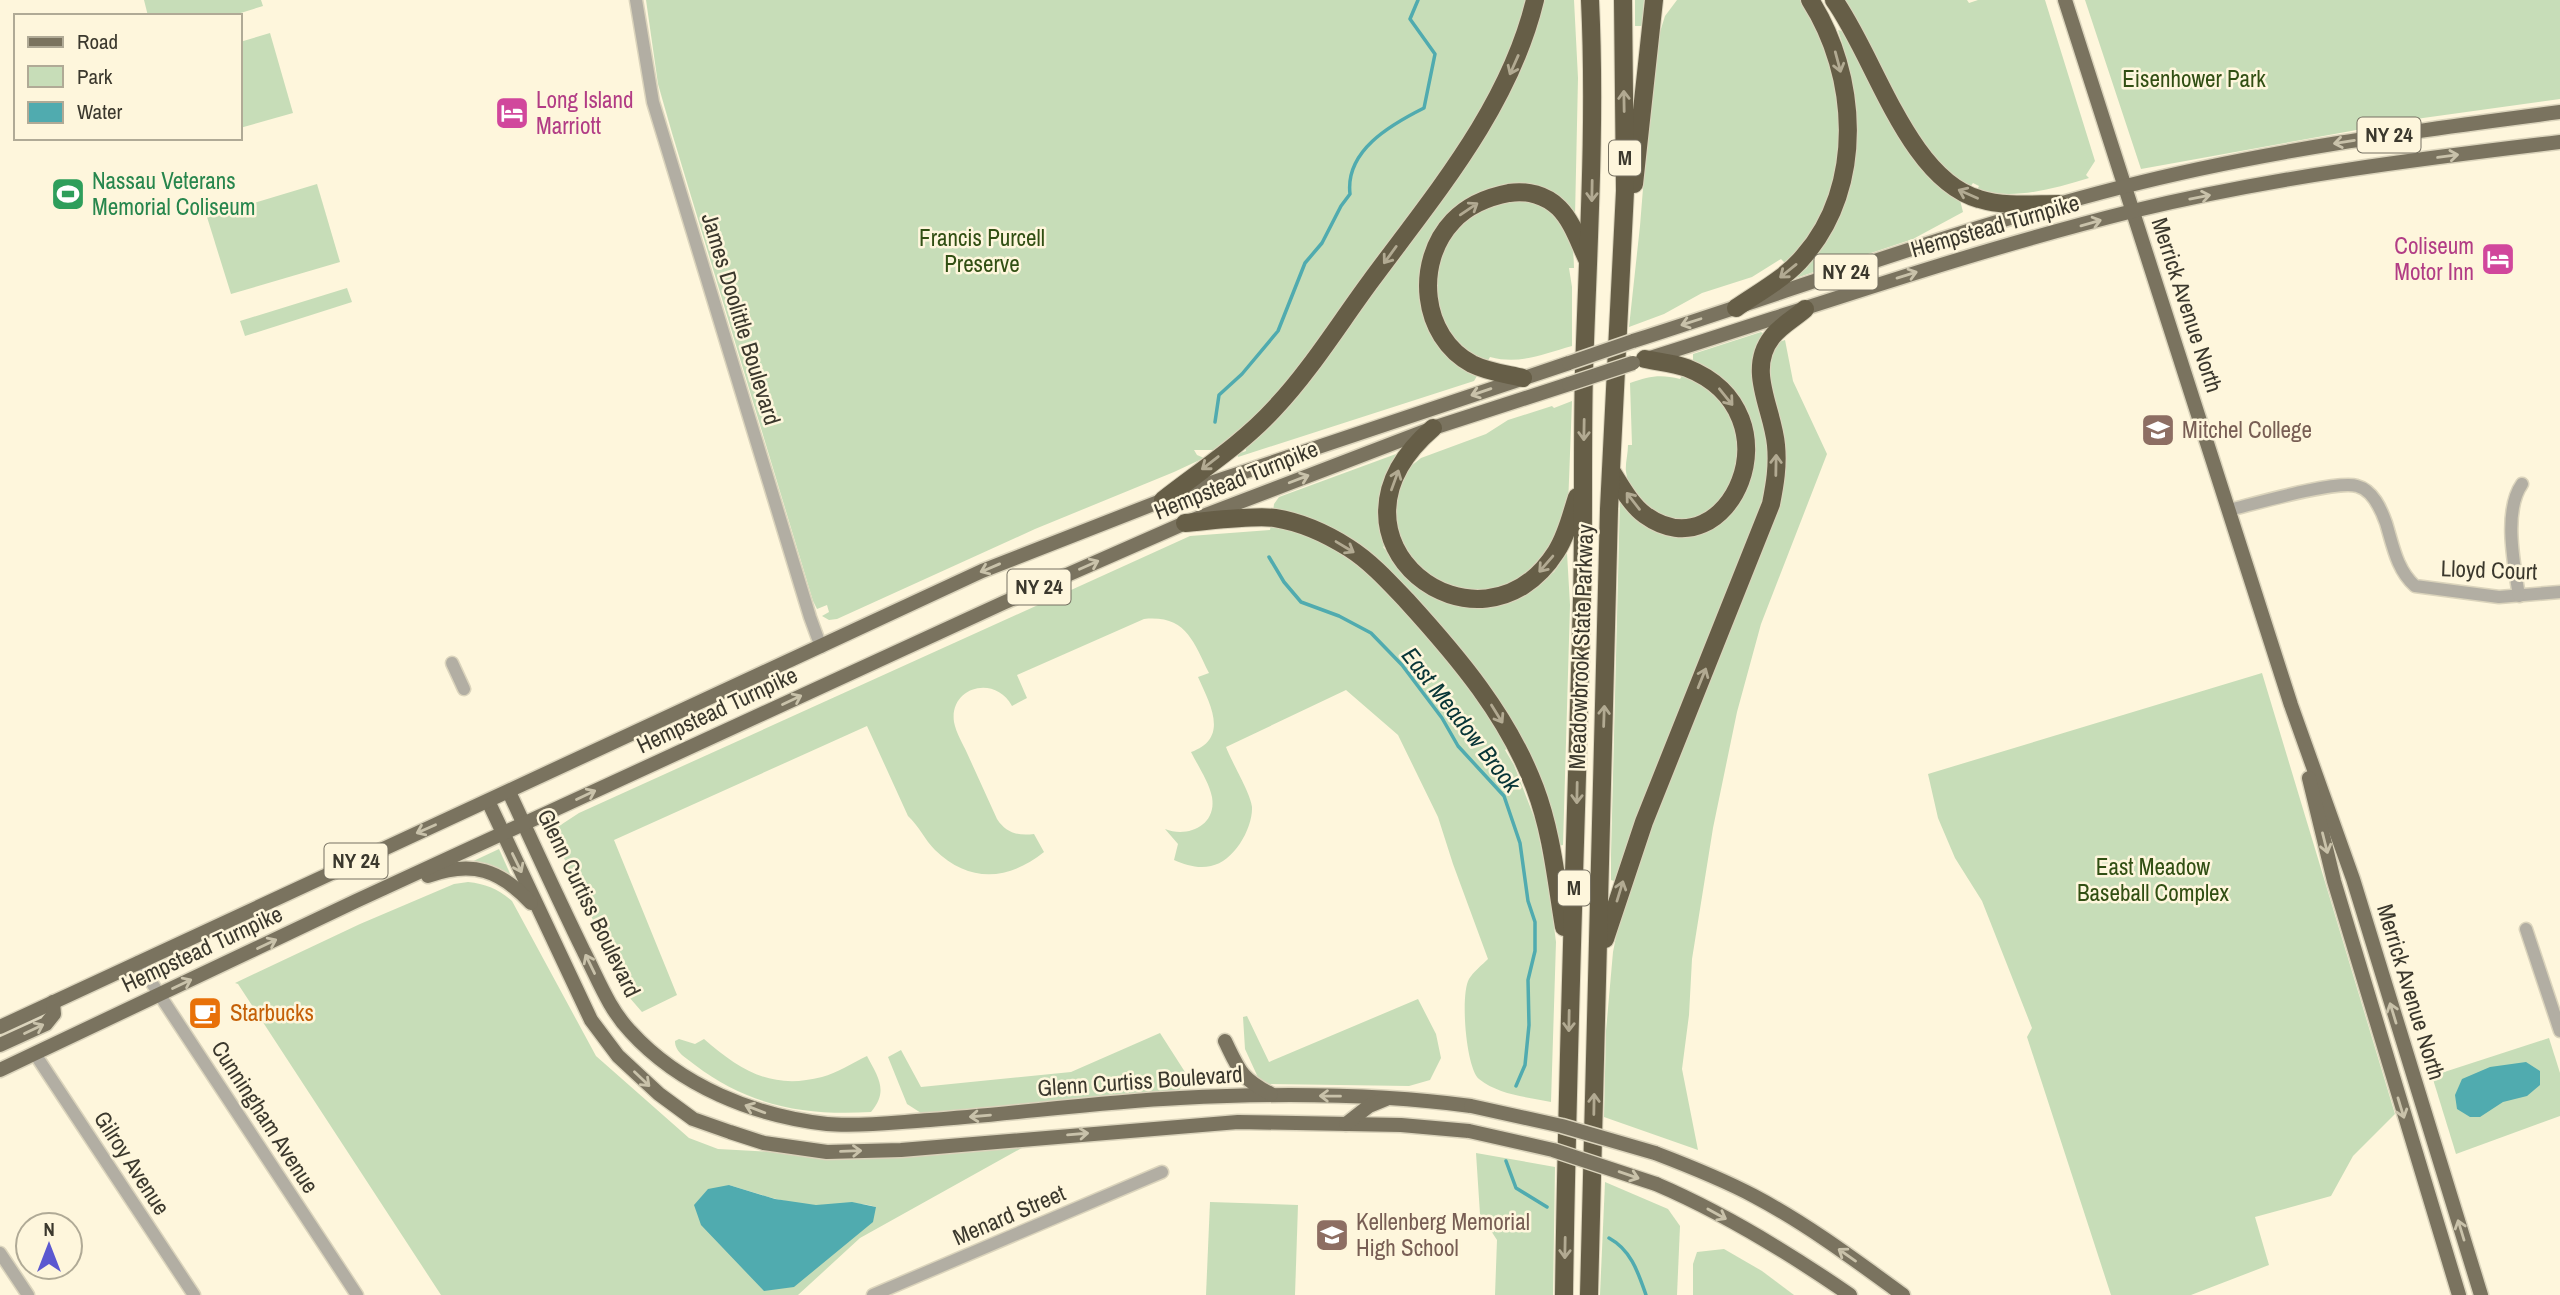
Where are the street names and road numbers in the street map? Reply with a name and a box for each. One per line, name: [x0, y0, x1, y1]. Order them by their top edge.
road number: NY 24: [2358, 118, 2420, 152]
road number: M: [1609, 140, 1641, 176]
street label: Hempstead Turnpike: [1907, 187, 2083, 264]
street label: James Doolittle Boulevard: [694, 209, 788, 429]
street label: Merrick Avenue North: [2145, 213, 2230, 396]
road number: NY 24: [1814, 254, 1878, 290]
street label: Hempstead Turnpike: [1149, 433, 1322, 527]
street label: Meadowbrook State Parkway: [1561, 523, 1600, 770]
street label: Lloyd Court: [2440, 552, 2538, 587]
road number: NY 24: [1007, 570, 1070, 604]
street label: Hempstead Turnpike: [631, 659, 802, 760]
street label: Glenn Curtiss Boulevard: [530, 804, 648, 1002]
road number: NY 24: [324, 844, 388, 878]
road number: M: [1558, 870, 1590, 906]
street label: Hempstead Turnpike: [116, 898, 287, 999]
street label: Merrick Avenue North: [2370, 900, 2453, 1083]
street label: Cunningham Avenue: [205, 1035, 326, 1199]
street label: Glenn Curtiss Boulevard: [1036, 1058, 1244, 1103]
street label: Gilroy Avenue: [87, 1105, 178, 1221]
street label: Menard Street: [948, 1177, 1070, 1252]

